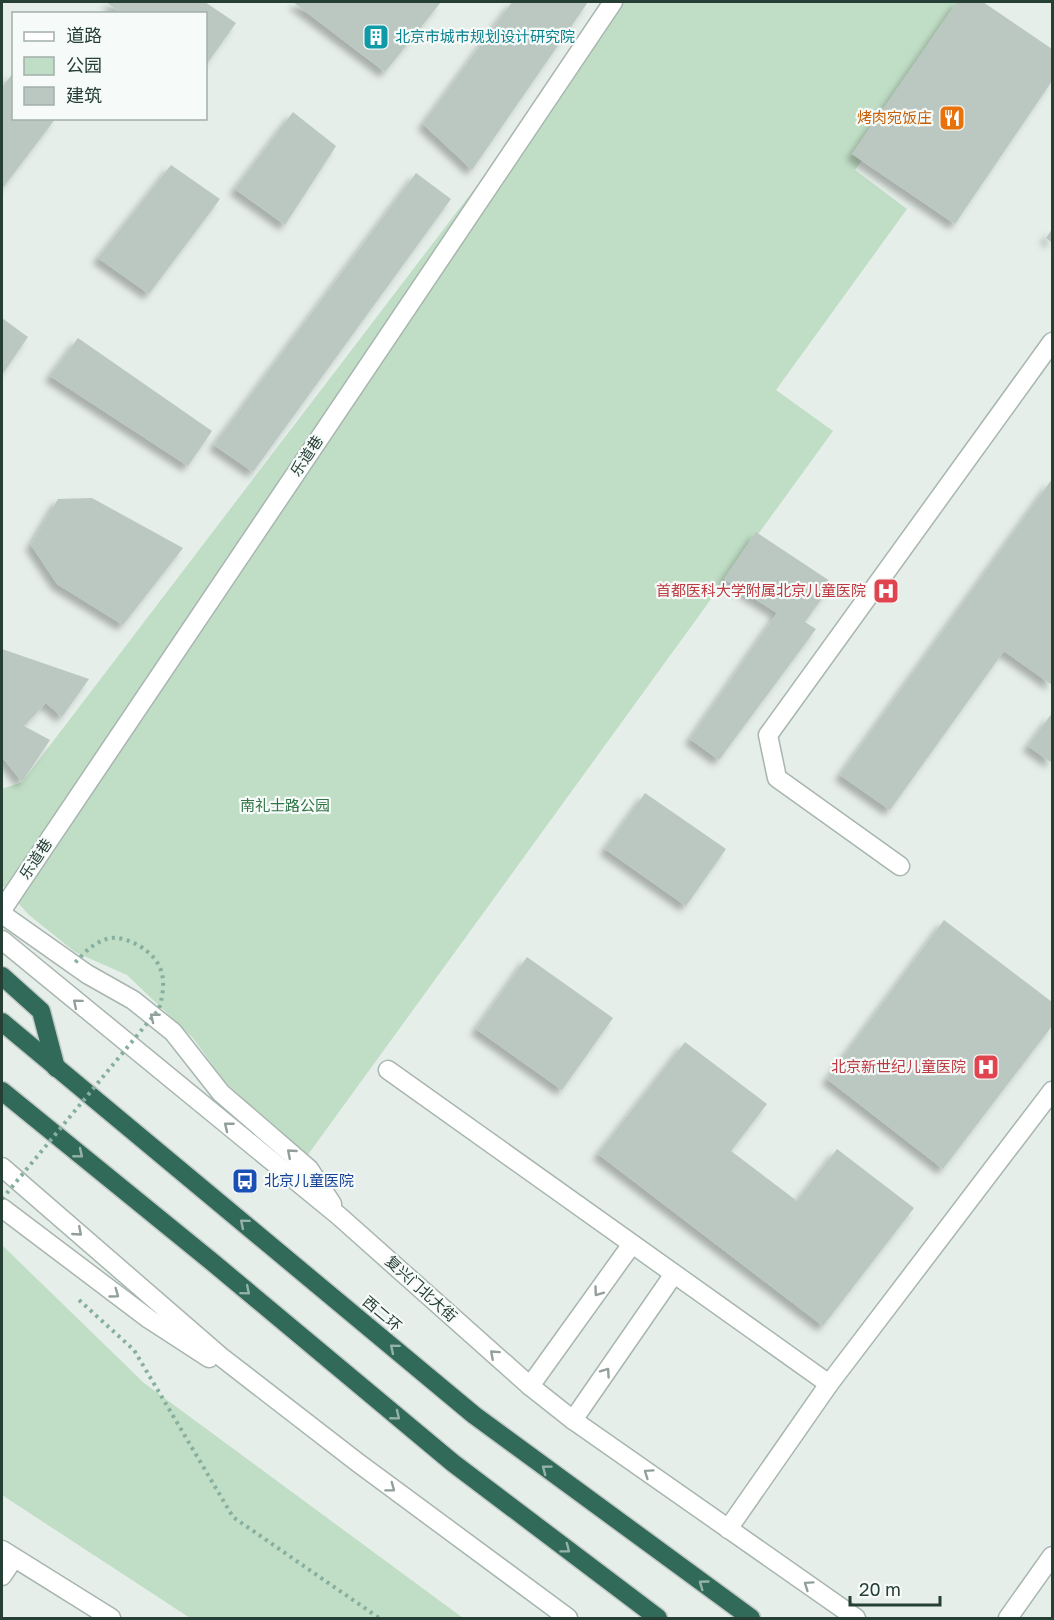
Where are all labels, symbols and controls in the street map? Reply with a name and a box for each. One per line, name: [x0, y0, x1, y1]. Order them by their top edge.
legend: [12, 12, 207, 120]
building icon: 北京市城市规划设计研究院: [361, 22, 391, 52]
text: 道路: [66, 24, 102, 46]
place label: 北京市城市规划设计研究院: [395, 27, 575, 45]
text: 公园: [66, 54, 102, 76]
text: 建筑: [66, 84, 102, 106]
restaurant icon: 烤肉宛饭庄: [937, 103, 967, 133]
place label: 烤肉宛饭庄: [857, 108, 932, 126]
street label: 乐道巷: [286, 432, 326, 479]
hospital icon: 首都医科大学附属北京儿童医院: [871, 576, 901, 606]
place label: 首都医科大学附属北京儿童医院: [656, 581, 866, 599]
park label: 南礼士路公园: [240, 796, 330, 814]
street label: 乐道巷: [15, 835, 55, 882]
one-way arrow: [73, 1000, 84, 1011]
one-way arrow: [150, 1013, 161, 1024]
hospital icon: 北京新世纪儿童医院: [971, 1052, 1001, 1082]
place label: 北京新世纪儿童医院: [831, 1057, 966, 1075]
one-way arrow: [224, 1123, 235, 1134]
one-way arrow: [72, 1147, 83, 1158]
one-way arrow: [287, 1150, 298, 1161]
bus stop icon: 北京儿童医院: [230, 1166, 260, 1196]
place label: 北京儿童医院: [264, 1171, 354, 1189]
one-way arrow: [240, 1219, 251, 1230]
one-way arrow: [71, 1225, 81, 1236]
street label: 复兴门北大街: [382, 1251, 461, 1325]
one-way arrow: [239, 1284, 250, 1295]
one-way arrow: [594, 1285, 605, 1296]
one-way arrow: [109, 1286, 120, 1297]
street label: 西二环: [360, 1292, 406, 1335]
one-way arrow: [390, 1344, 401, 1355]
one-way arrow: [490, 1350, 501, 1361]
one-way arrow: [599, 1368, 610, 1379]
one-way arrow: [389, 1409, 400, 1420]
one-way arrow: [542, 1465, 553, 1476]
one-way arrow: [644, 1469, 655, 1480]
one-way arrow: [385, 1481, 396, 1492]
one-way arrow: [559, 1542, 570, 1553]
scale bar: [850, 1569, 940, 1607]
text: 20 m: [859, 1578, 901, 1600]
one-way arrow: [699, 1581, 710, 1592]
one-way arrow: [803, 1581, 814, 1592]

